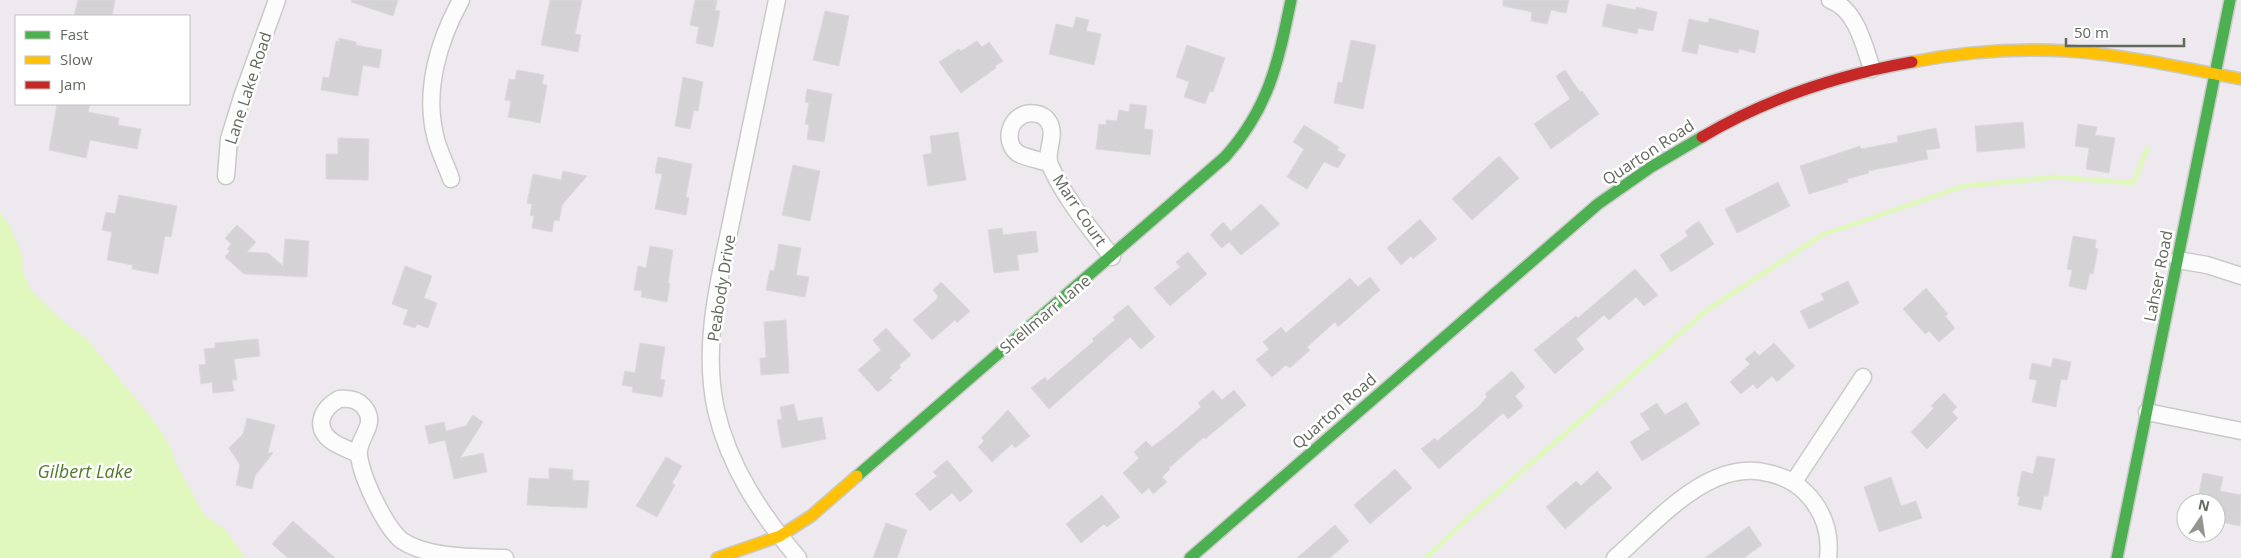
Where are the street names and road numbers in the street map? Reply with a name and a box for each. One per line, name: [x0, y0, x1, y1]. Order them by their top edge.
street label: Lane Lake Road: [219, 29, 277, 147]
street label: Quarton Road: [1598, 114, 1698, 190]
street label: Marr Court: [1048, 170, 1112, 250]
street label: Lahser Road: [2138, 228, 2178, 324]
street label: Peabody Drive: [702, 233, 740, 343]
street label: Shellmarr Lane: [995, 269, 1095, 359]
street label: Quarton Road: [1287, 368, 1381, 454]

